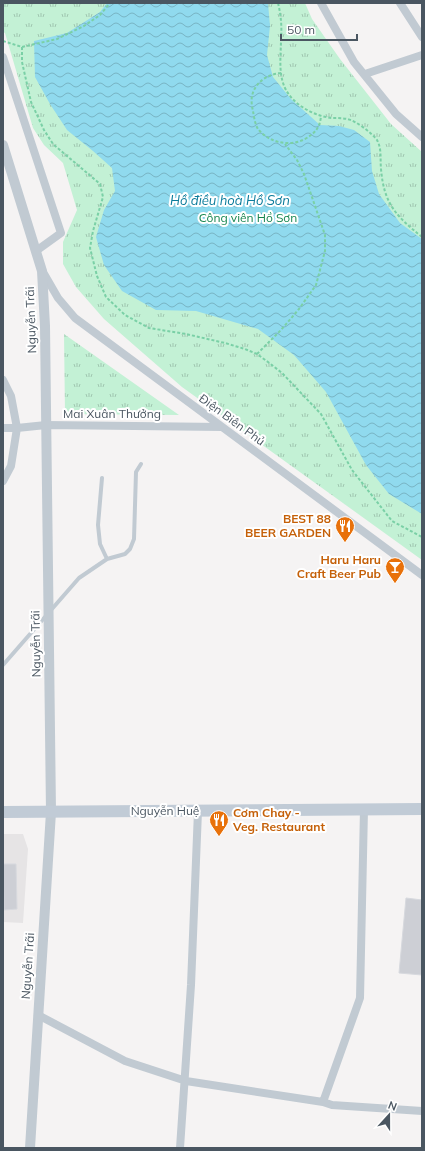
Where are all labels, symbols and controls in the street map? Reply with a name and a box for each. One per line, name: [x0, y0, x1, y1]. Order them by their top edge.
scale bar: [281, 16, 357, 42]
text: 50 m: [287, 22, 315, 37]
water label: Hồ điều hoà Hồ Sơn: [170, 192, 290, 208]
park label: Công viên Hồ Sơn: [199, 210, 297, 225]
street label: Nguyễn Trãi: [22, 286, 39, 354]
street label: Điện Biên Phủ: [196, 391, 268, 449]
street label: Mai Xuân Thưởng: [63, 406, 161, 421]
place label: BEST 88 BEER GARDEN: [245, 511, 331, 540]
restaurant icon: BEST 88 BEER GARDEN: [334, 515, 356, 543]
place label: Haru Haru Craft Beer Pub: [297, 552, 381, 581]
bar icon: Haru Haru Craft Beer Pub: [384, 556, 406, 584]
street label: Nguyễn Trãi: [27, 610, 44, 678]
street label: Nguyễn Huệ: [131, 803, 199, 818]
place label: Cơm Chay - Veg. Restaurant: [232, 805, 325, 834]
restaurant icon: Cơm Chay - Veg. Restaurant: [208, 809, 230, 837]
street label: Nguyễn Trãi: [18, 932, 37, 1000]
north arrow: [369, 1095, 409, 1135]
text: N: [386, 1098, 399, 1114]

